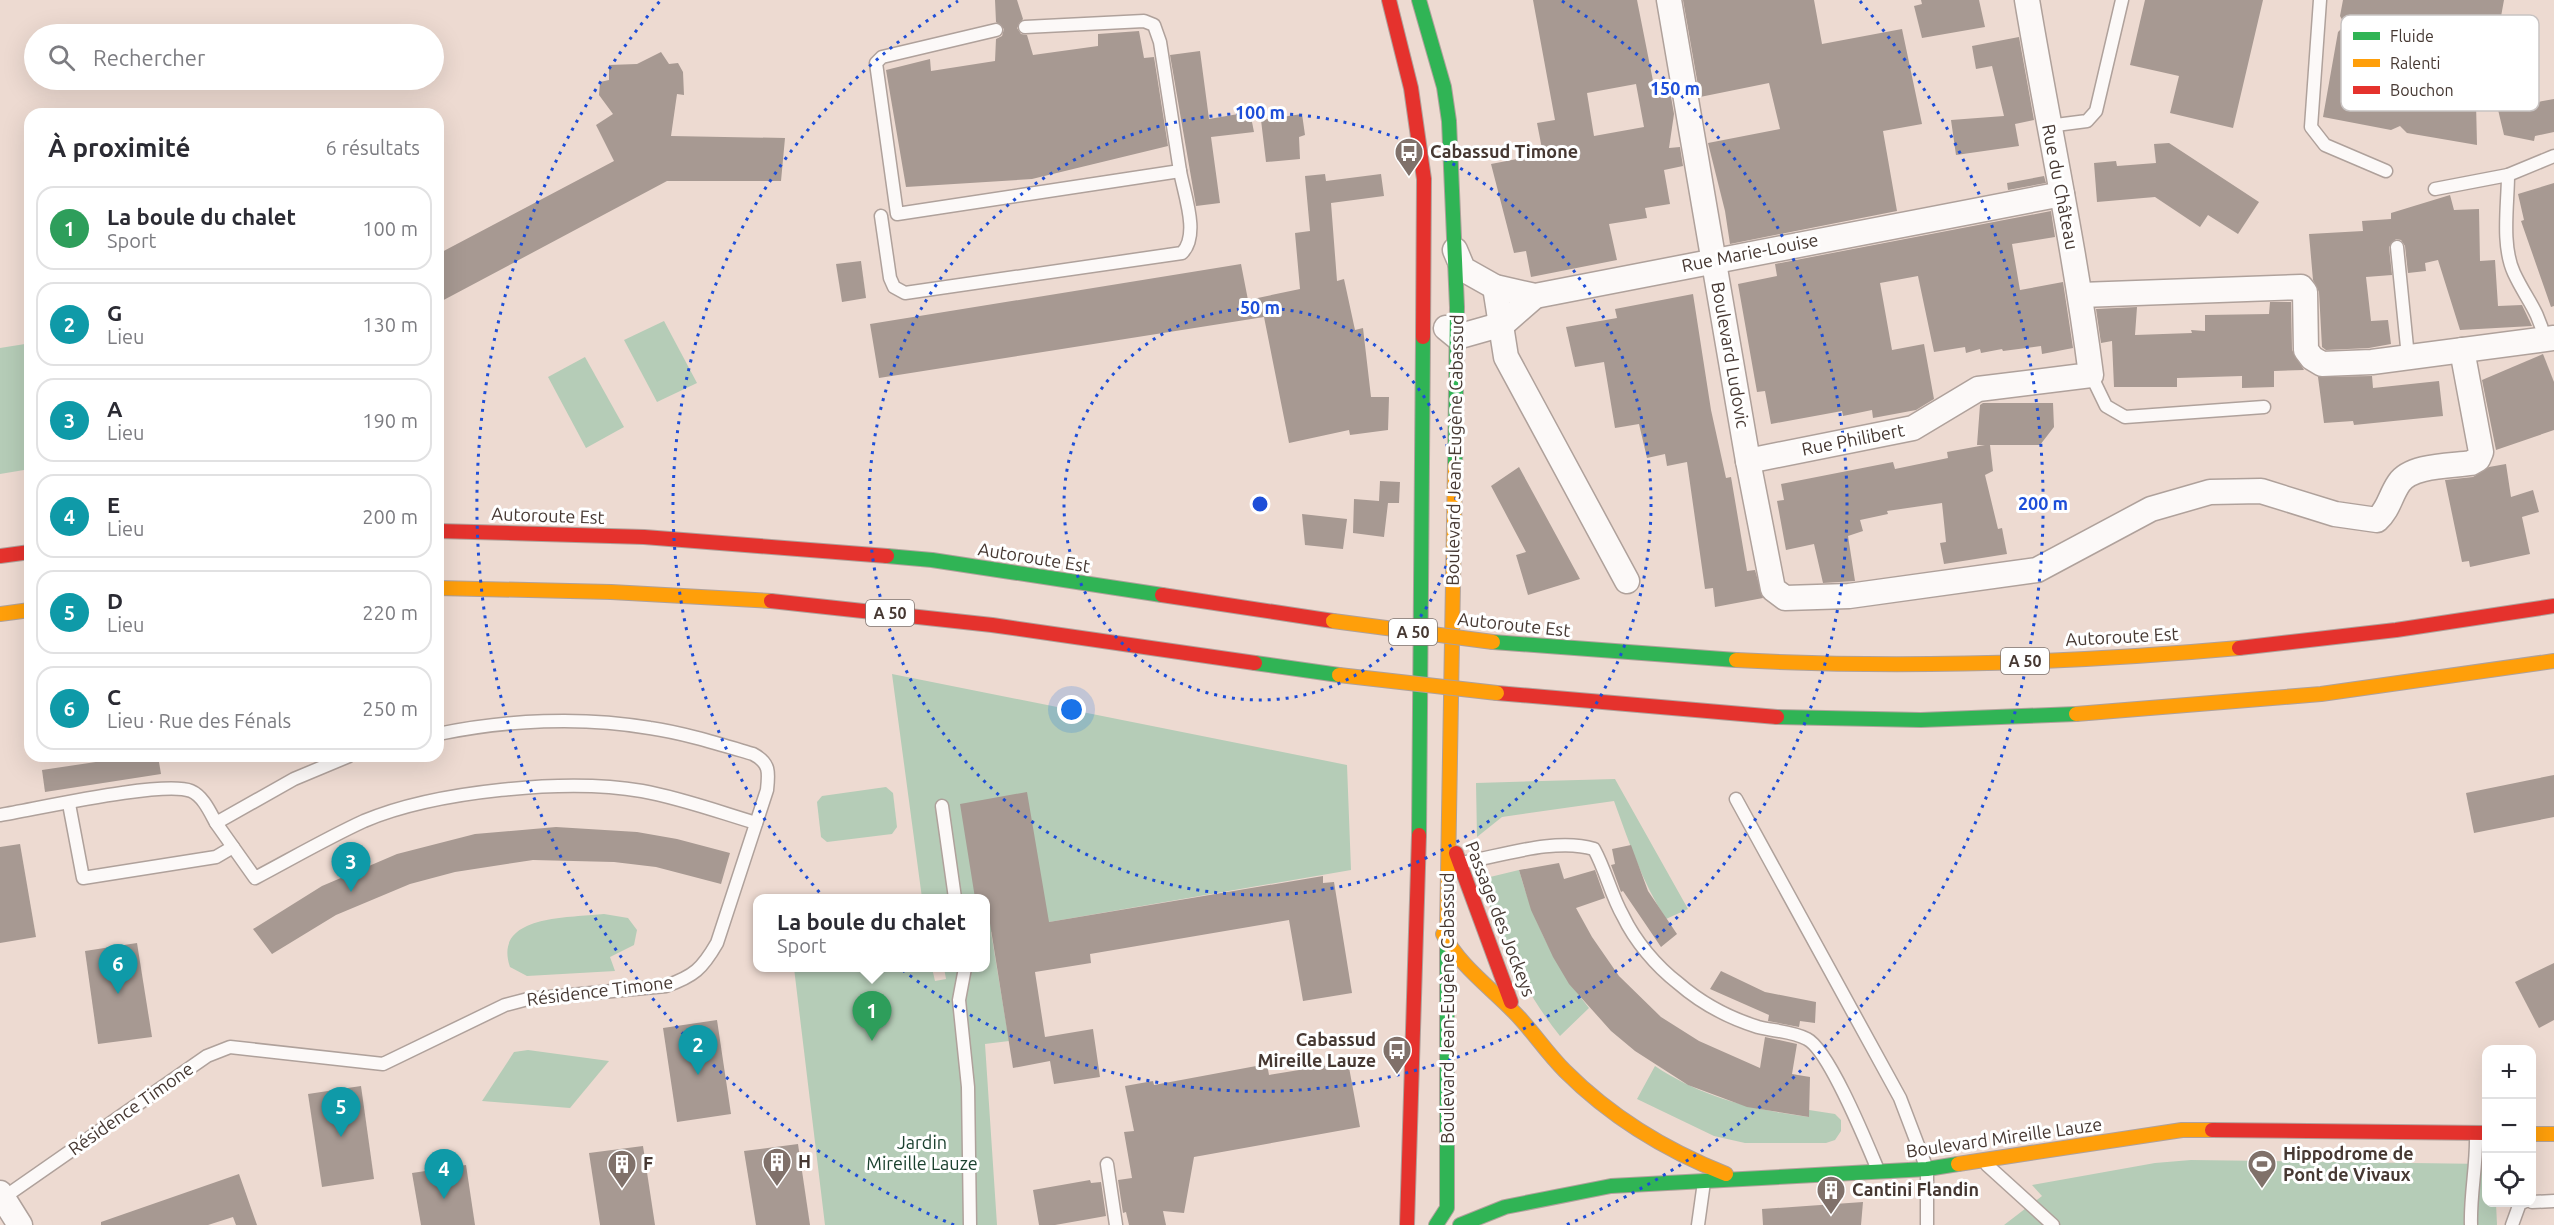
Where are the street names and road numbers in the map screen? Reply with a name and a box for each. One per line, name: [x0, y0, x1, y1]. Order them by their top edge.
street label: Rue du Château: [2039, 122, 2083, 251]
street label: Rue Marie-Louise: [1680, 229, 1820, 275]
street label: Boulevard Ludovic: [1708, 280, 1754, 430]
street label: Boulevard Jean-Eugène Cabassud: [1442, 314, 1466, 586]
street label: Rue Philibert: [1800, 419, 1906, 459]
street label: Autoroute Est: [491, 503, 605, 527]
street label: Autoroute Est: [977, 538, 1092, 576]
road number: A 50: [866, 600, 914, 626]
street label: Autoroute Est: [1457, 608, 1571, 640]
road number: A 50: [1389, 619, 1437, 645]
street label: Autoroute Est: [2065, 623, 2179, 649]
road number: A 50: [2001, 648, 2049, 674]
street label: Passage des Jockeys: [1462, 838, 1540, 999]
street label: Boulevard Jean-Eugène Cabassud: [1437, 872, 1457, 1144]
street label: Résidence Timone: [525, 971, 674, 1009]
street label: Résidence Timone: [64, 1058, 197, 1159]
street label: Boulevard Mireille Lauze: [1905, 1113, 2103, 1161]

